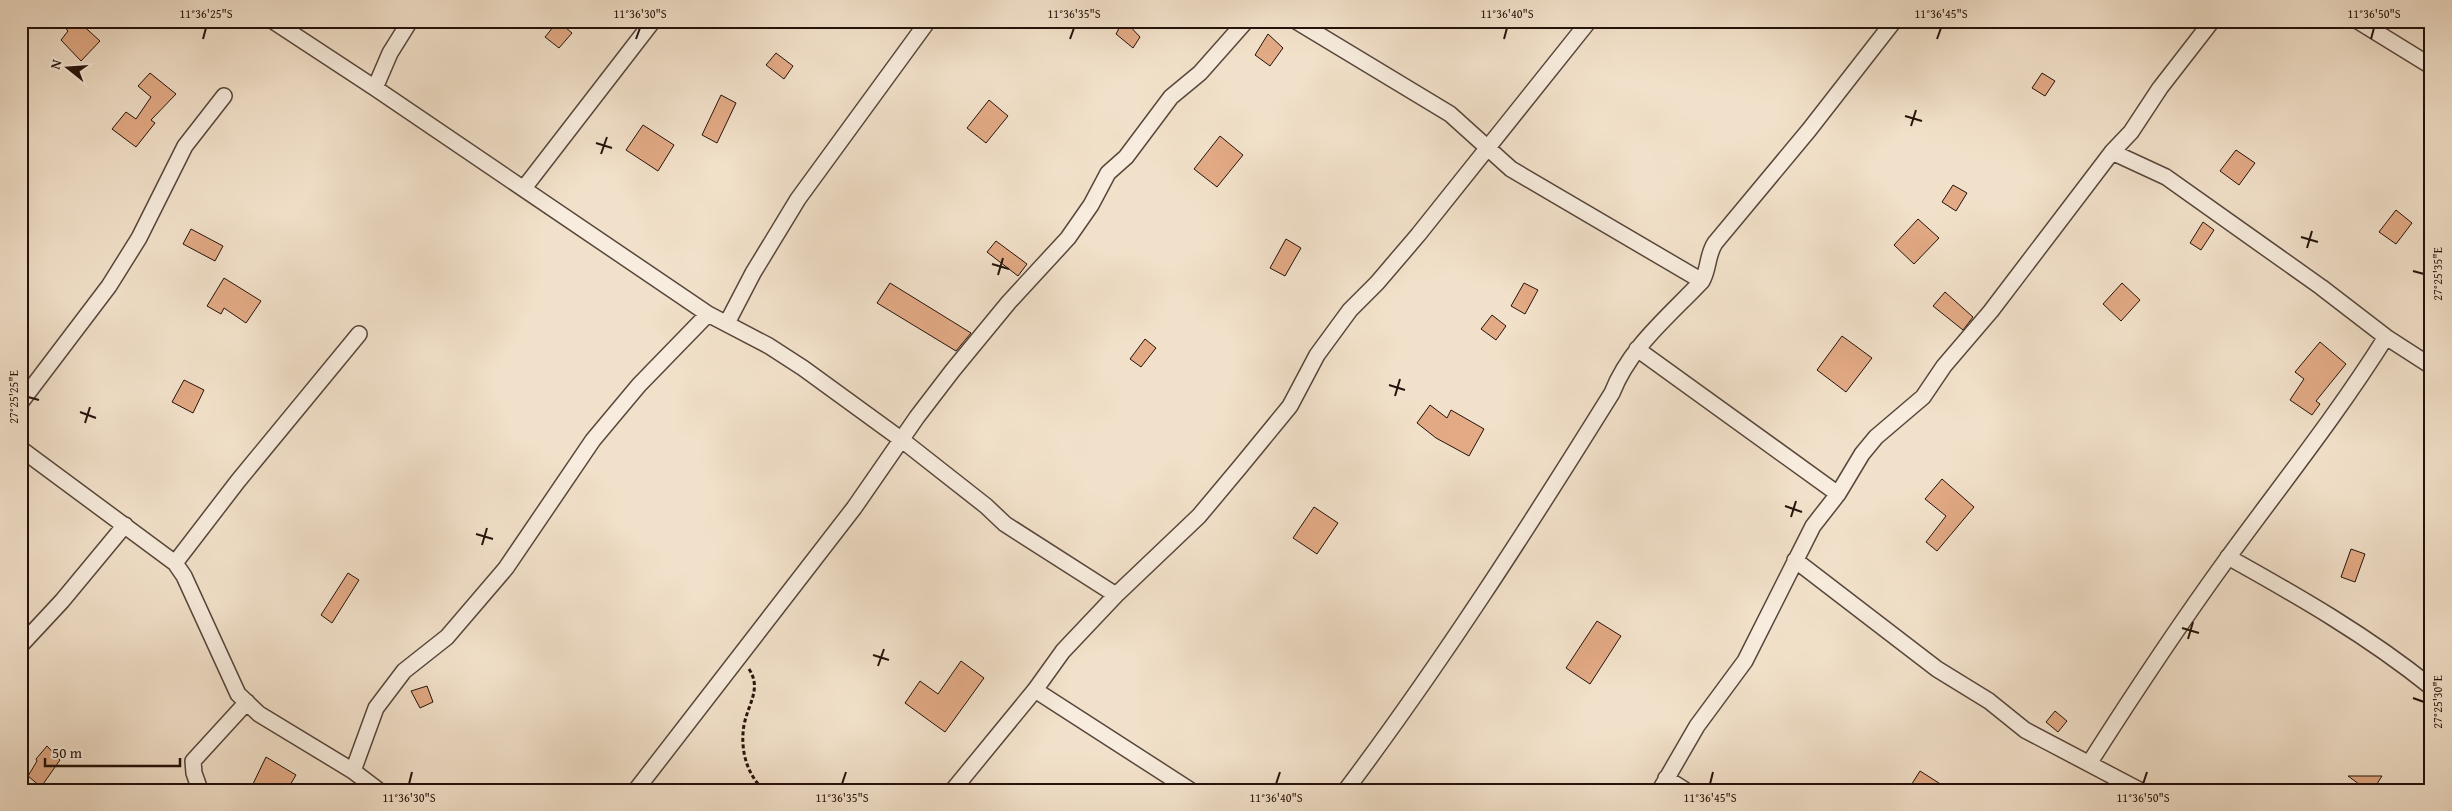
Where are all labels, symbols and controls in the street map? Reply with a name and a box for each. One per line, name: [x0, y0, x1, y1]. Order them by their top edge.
text: 11°36'25"S: [179, 5, 233, 22]
text: 11°36'30"S: [613, 5, 667, 22]
text: 11°36'35"S: [1047, 5, 1101, 22]
text: 11°36'40"S: [1480, 5, 1534, 22]
text: 11°36'45"S: [1914, 5, 1968, 22]
text: 11°36'50"S: [2347, 5, 2401, 22]
north arrow: [42, 42, 92, 92]
text: N: [45, 56, 67, 72]
text: 27°25'35"E: [2429, 247, 2446, 301]
text: 27°25'25"E: [5, 370, 22, 424]
text: 27°25'30"E: [2429, 675, 2446, 729]
scale bar: [45, 736, 180, 768]
text: 50 m: [52, 742, 83, 763]
text: 11°36'30"S: [382, 789, 436, 806]
text: 11°36'35"S: [815, 789, 869, 806]
text: 11°36'40"S: [1249, 789, 1303, 806]
text: 11°36'45"S: [1683, 789, 1737, 806]
text: 11°36'50"S: [2116, 789, 2170, 806]

